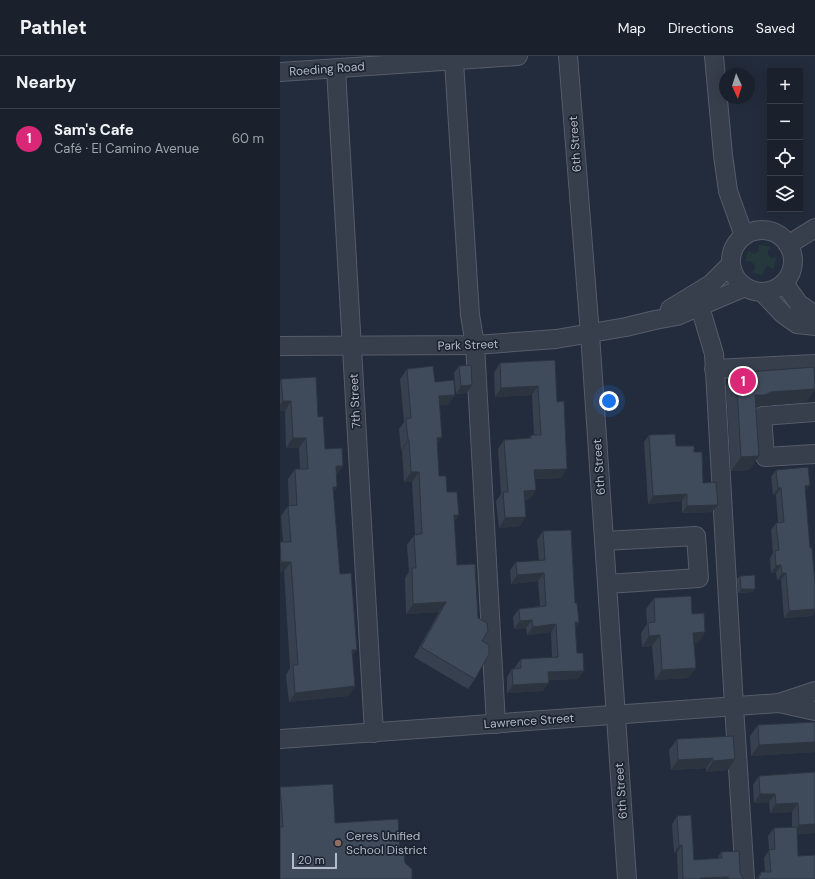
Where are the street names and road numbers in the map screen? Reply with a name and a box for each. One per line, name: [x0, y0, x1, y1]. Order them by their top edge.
street label: Roeding Road: [289, 58, 365, 80]
street label: 6th Street: [565, 115, 585, 173]
street label: Park Street: [437, 336, 499, 354]
street label: 7th Street: [346, 373, 364, 429]
street label: 6th Street: [589, 438, 609, 496]
street label: Lawrence Street: [483, 710, 575, 732]
street label: 6th Street: [611, 762, 631, 820]

